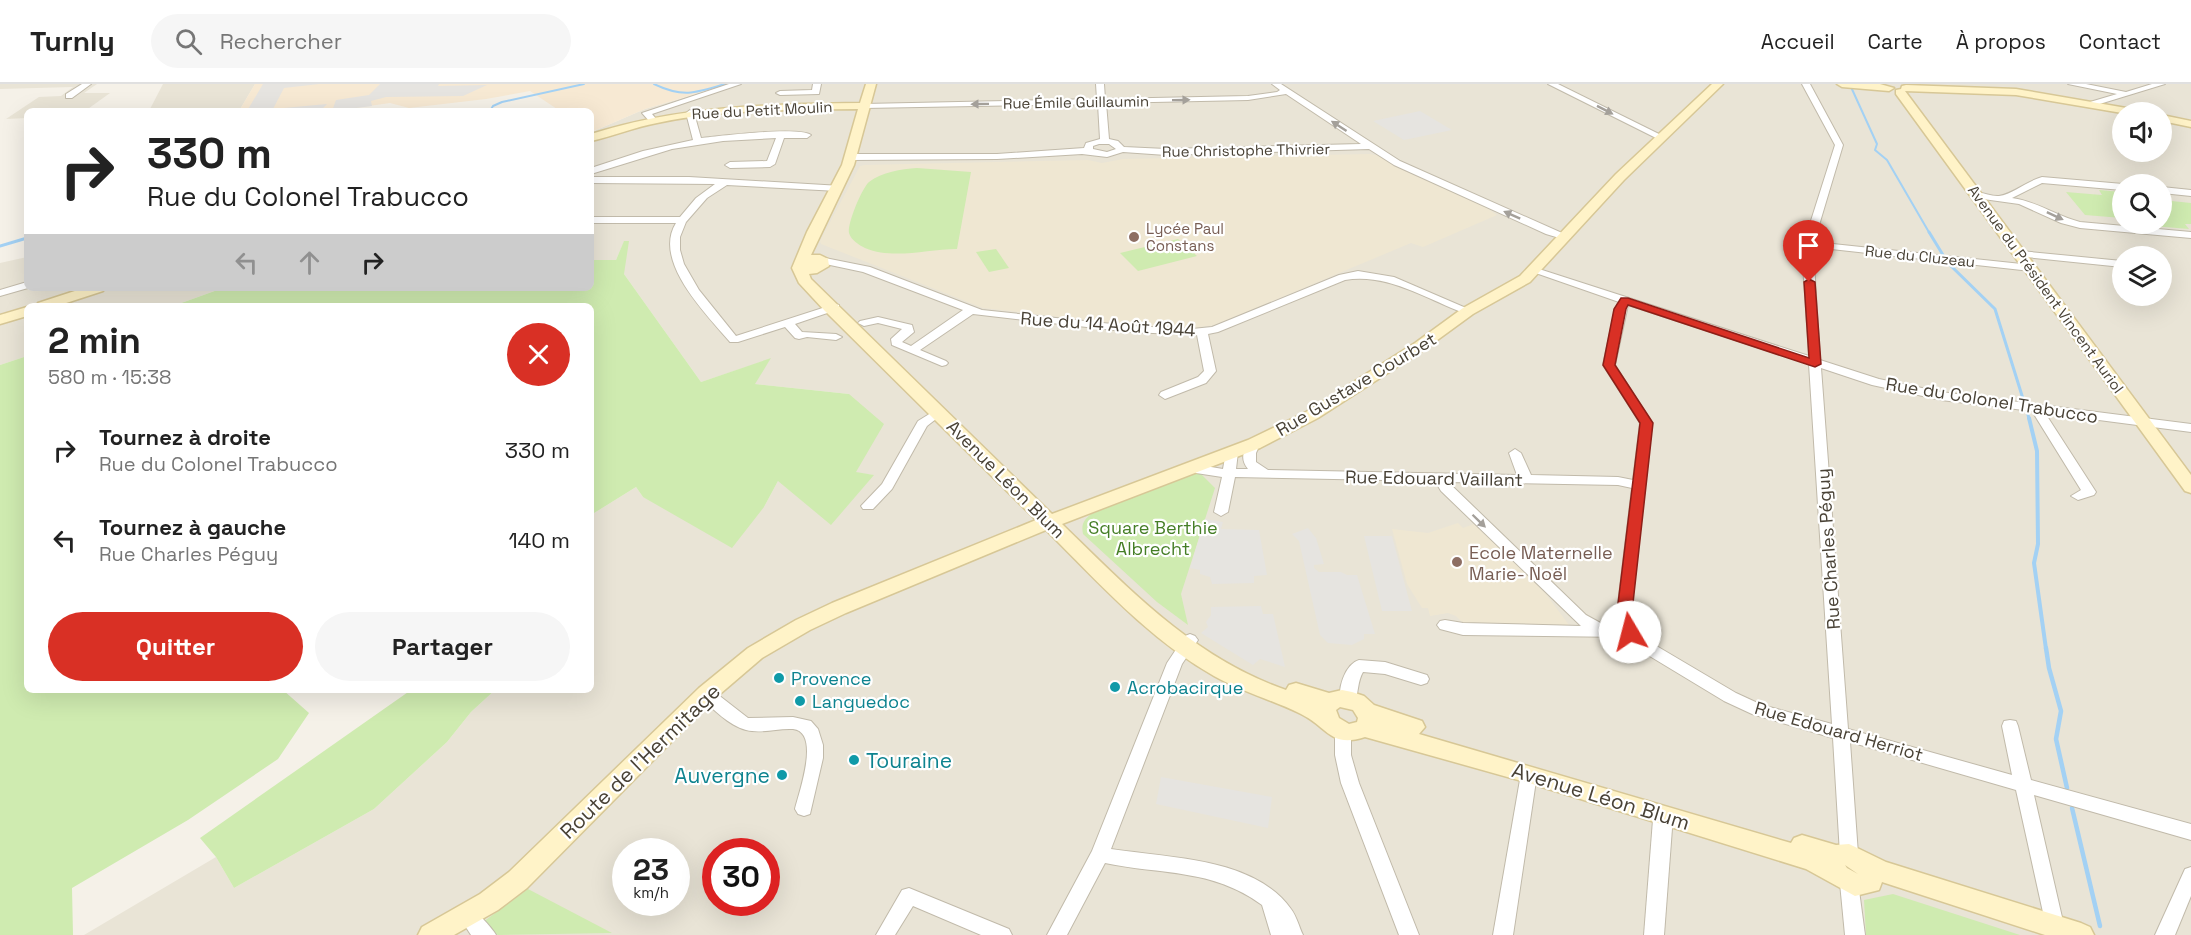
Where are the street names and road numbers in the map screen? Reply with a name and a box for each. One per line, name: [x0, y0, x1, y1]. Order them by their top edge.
street label: Rue Émile Guillaumin: [1003, 91, 1149, 113]
street label: Rue du Petit Moulin: [691, 97, 833, 123]
street label: Rue Christophe Thivrier: [1162, 139, 1331, 161]
street label: Avenue du Président Vincent Auriol: [1964, 181, 2128, 397]
street label: Rue du Cluzeau: [1864, 241, 1976, 271]
street label: Rue du 14 Août 1944: [1020, 306, 1196, 342]
street label: Rue Gustave Courbet: [1272, 327, 1440, 441]
street label: Rue du Colonel Trabucco: [1884, 372, 2100, 428]
street label: Avenue Léon Blum: [942, 415, 1070, 543]
street label: Rue Edouard Vaillant: [1345, 465, 1523, 491]
street label: Rue Charles Péguy: [1811, 468, 1845, 630]
street label: Route de l'Hermitage: [554, 677, 726, 845]
street label: Rue Edouard Herriot: [1752, 696, 1926, 766]
street label: Avenue Léon Blum: [1509, 756, 1693, 836]

